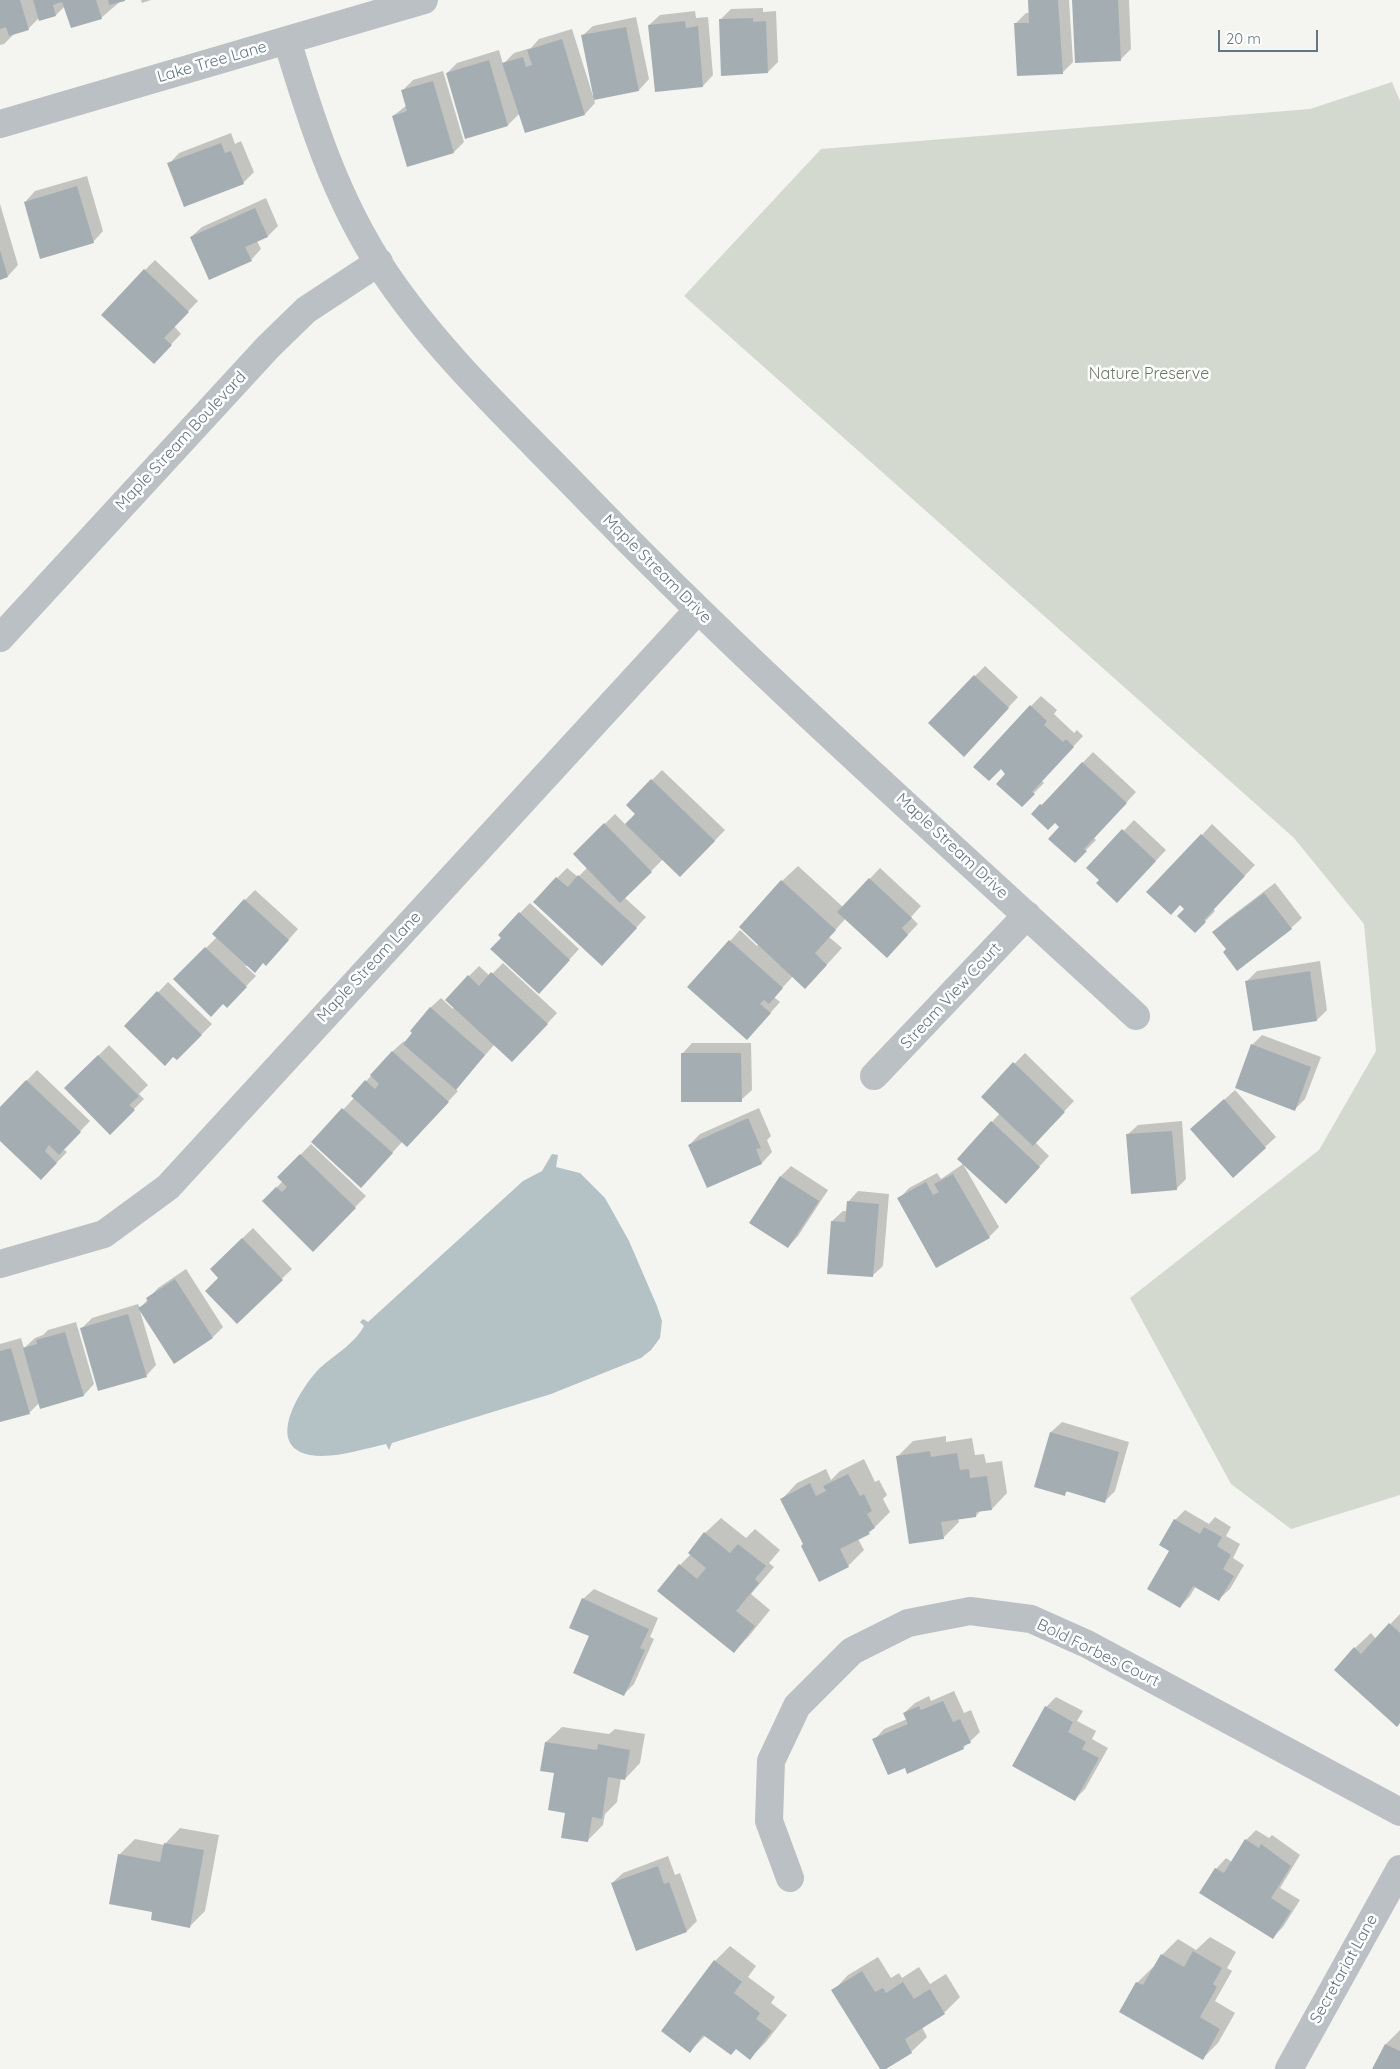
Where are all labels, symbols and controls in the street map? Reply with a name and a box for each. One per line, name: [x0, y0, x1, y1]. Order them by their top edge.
scale bar: [1220, 20, 1320, 52]
text: 20 m: [1226, 29, 1261, 48]
street label: Lake Tree Lane: [155, 37, 269, 87]
park label: Nature Preserve: [1089, 364, 1209, 384]
street label: Maple Stream Boulevard: [112, 368, 250, 514]
street label: Maple Stream Drive: [599, 511, 715, 627]
street label: Maple Stream Drive: [892, 789, 1012, 903]
street label: Maple Stream Lane: [313, 908, 425, 1026]
street label: Stream View Court: [897, 939, 1005, 1053]
street label: Bold Forbes Court: [1034, 1615, 1162, 1691]
street label: Secretariat Lane: [1306, 1911, 1382, 2027]

